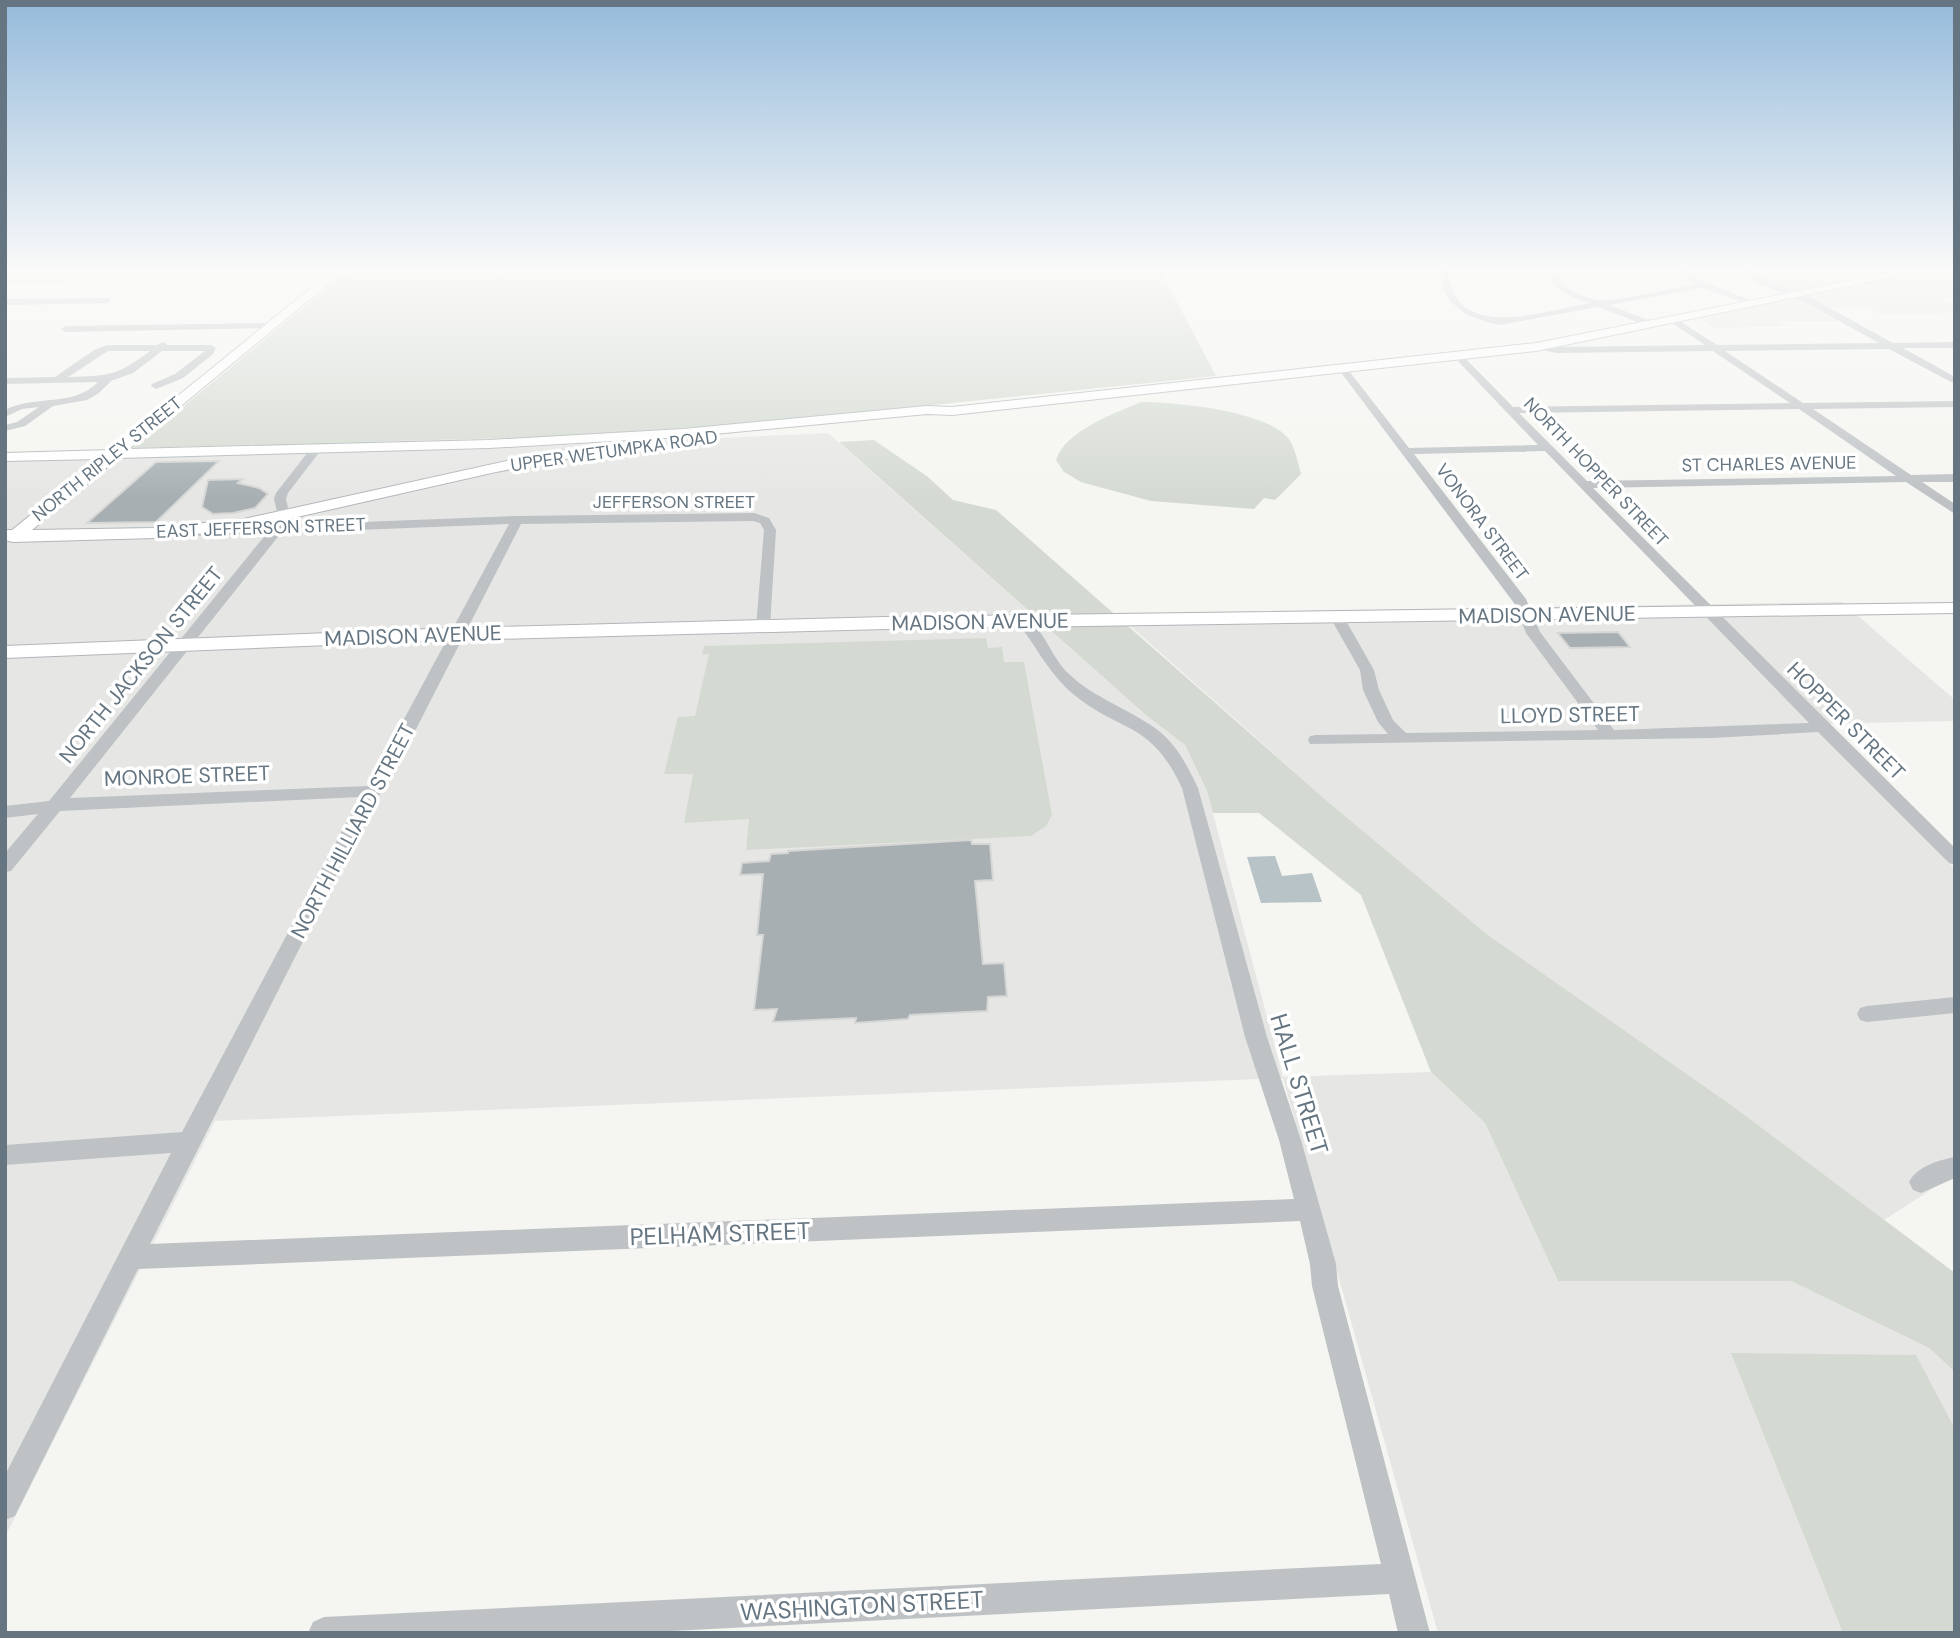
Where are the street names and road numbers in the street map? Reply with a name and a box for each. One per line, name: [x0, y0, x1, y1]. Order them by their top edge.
street label: NORTH RIPLEY STREET: [27, 391, 187, 527]
street label: NORTH HOPPER STREET: [1518, 392, 1674, 552]
street label: UPPER WETUMPKA ROAD: [509, 425, 719, 477]
street label: ST CHARLES AVENUE: [1682, 450, 1856, 478]
street label: VONORA STREET: [1430, 459, 1534, 585]
street label: JEFFERSON STREET: [593, 490, 755, 514]
street label: EAST JEFFERSON STREET: [156, 512, 366, 544]
street label: NORTH JACKSON STREET: [53, 561, 229, 769]
street label: MADISON AVENUE: [1458, 599, 1636, 631]
street label: MADISON AVENUE: [891, 606, 1069, 638]
street label: MADISON AVENUE: [324, 619, 502, 653]
street label: HOPPER STREET: [1781, 656, 1911, 786]
street label: LLOYD STREET: [1500, 700, 1640, 730]
street label: NORTH HILLIARD STREET: [284, 719, 422, 943]
street label: MONROE STREET: [103, 759, 271, 793]
street label: HALL STREET: [1263, 1010, 1336, 1158]
street label: PELHAM STREET: [629, 1215, 811, 1252]
street label: WASHINGTON STREET: [739, 1584, 985, 1627]

